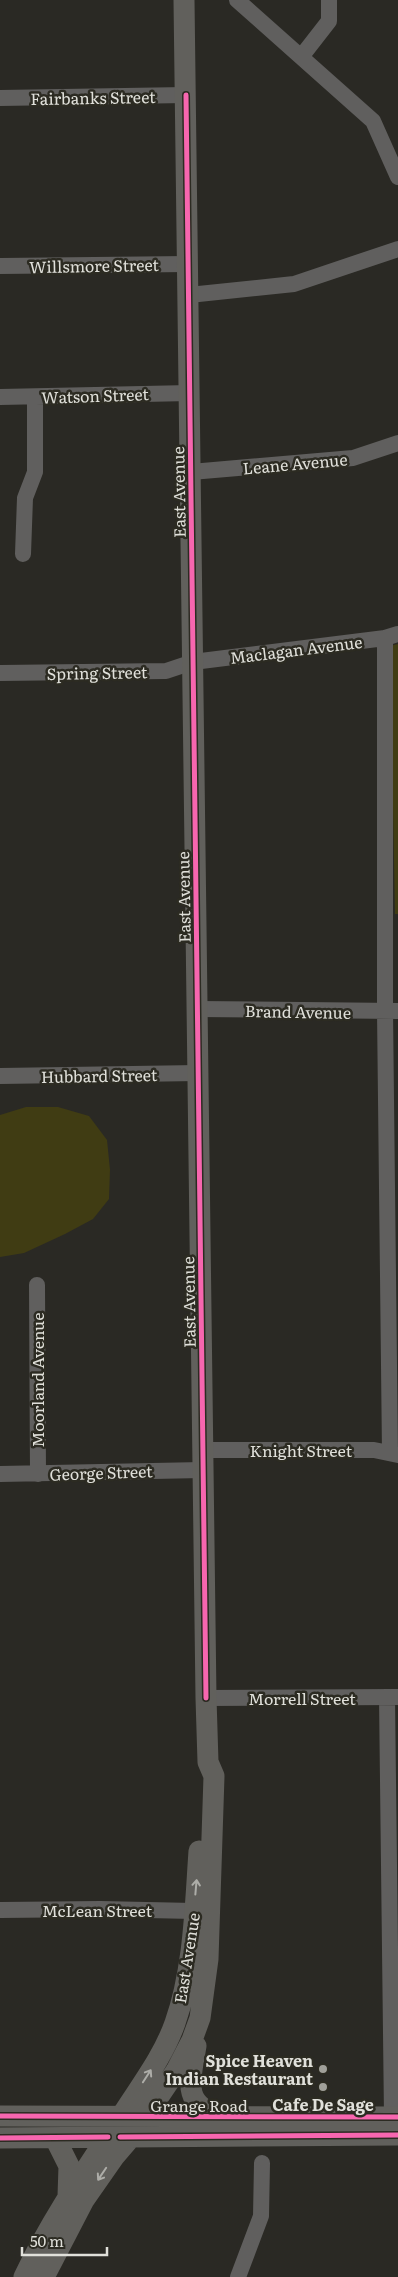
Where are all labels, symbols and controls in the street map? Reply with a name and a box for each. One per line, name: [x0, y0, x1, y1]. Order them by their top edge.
street label: Fairbanks Street: [30, 84, 156, 110]
street label: Willsmore Street: [29, 252, 160, 278]
street label: Watson Street: [41, 381, 150, 409]
street label: East Avenue: [165, 446, 191, 538]
street label: Leane Avenue: [242, 446, 348, 480]
street label: Maclagan Avenue: [228, 629, 364, 669]
street label: Spring Street: [46, 659, 148, 685]
street label: East Avenue: [170, 851, 196, 943]
street label: Brand Avenue: [245, 998, 351, 1024]
street label: Hubbard Street: [41, 1062, 158, 1088]
street label: East Avenue: [175, 1256, 201, 1348]
street label: Moorland Avenue: [25, 1312, 49, 1448]
street label: Knight Street: [250, 1438, 353, 1462]
street label: George Street: [49, 1458, 153, 1486]
street label: Morrell Street: [248, 1686, 356, 1710]
one-way arrow: [192, 1880, 201, 1896]
street label: McLean Street: [42, 1898, 153, 1922]
street label: East Avenue: [167, 1911, 205, 2005]
place label: Spice Heaven Indian Restaurant: [165, 2048, 313, 2090]
marker: Spice Heaven Indian Restaurant: [317, 2063, 329, 2075]
one-way arrow: [142, 2069, 153, 2083]
marker: Cafe De Sage: [317, 2081, 329, 2093]
place label: Cafe De Sage: [272, 2092, 374, 2116]
street label: Grange Road: [150, 2093, 248, 2117]
one-way arrow: [97, 2167, 107, 2181]
scale bar: [22, 2224, 108, 2256]
text: 50 m: [30, 2229, 64, 2252]

